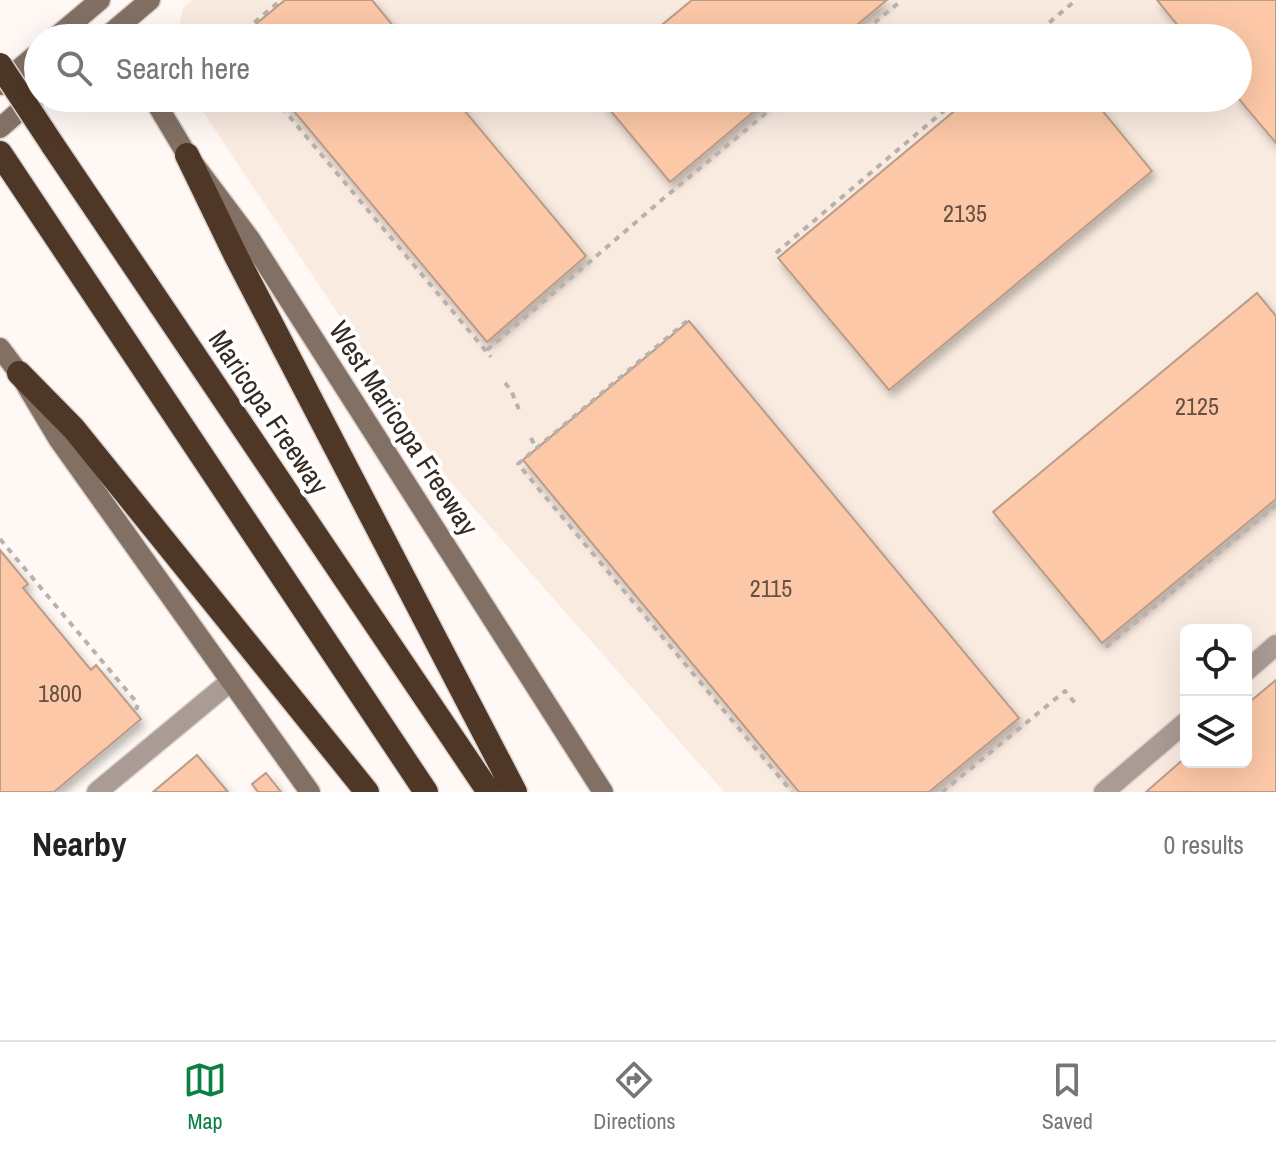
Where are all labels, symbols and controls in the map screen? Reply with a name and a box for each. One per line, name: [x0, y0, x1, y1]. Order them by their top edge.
search box: [24, 24, 1252, 112]
icon: search: [52, 46, 96, 90]
text: Search here: [116, 48, 250, 88]
house number: 2135: [943, 197, 987, 229]
street label: West Maricopa Freeway: [320, 313, 488, 543]
street label: Maricopa Freeway: [200, 323, 338, 502]
house number: 2125: [1175, 390, 1219, 422]
house number: 2115: [750, 572, 792, 604]
map controls: [1180, 624, 1252, 768]
button: locate: [1180, 624, 1252, 696]
house number: 1800: [38, 677, 82, 709]
button: layers: [1180, 696, 1252, 768]
text: Nearby: [32, 821, 127, 867]
text: 0 results: [1163, 827, 1244, 862]
tab: Map: [183, 1058, 227, 1136]
tab: Directions: [593, 1058, 676, 1136]
tab: Saved: [1042, 1058, 1093, 1136]

